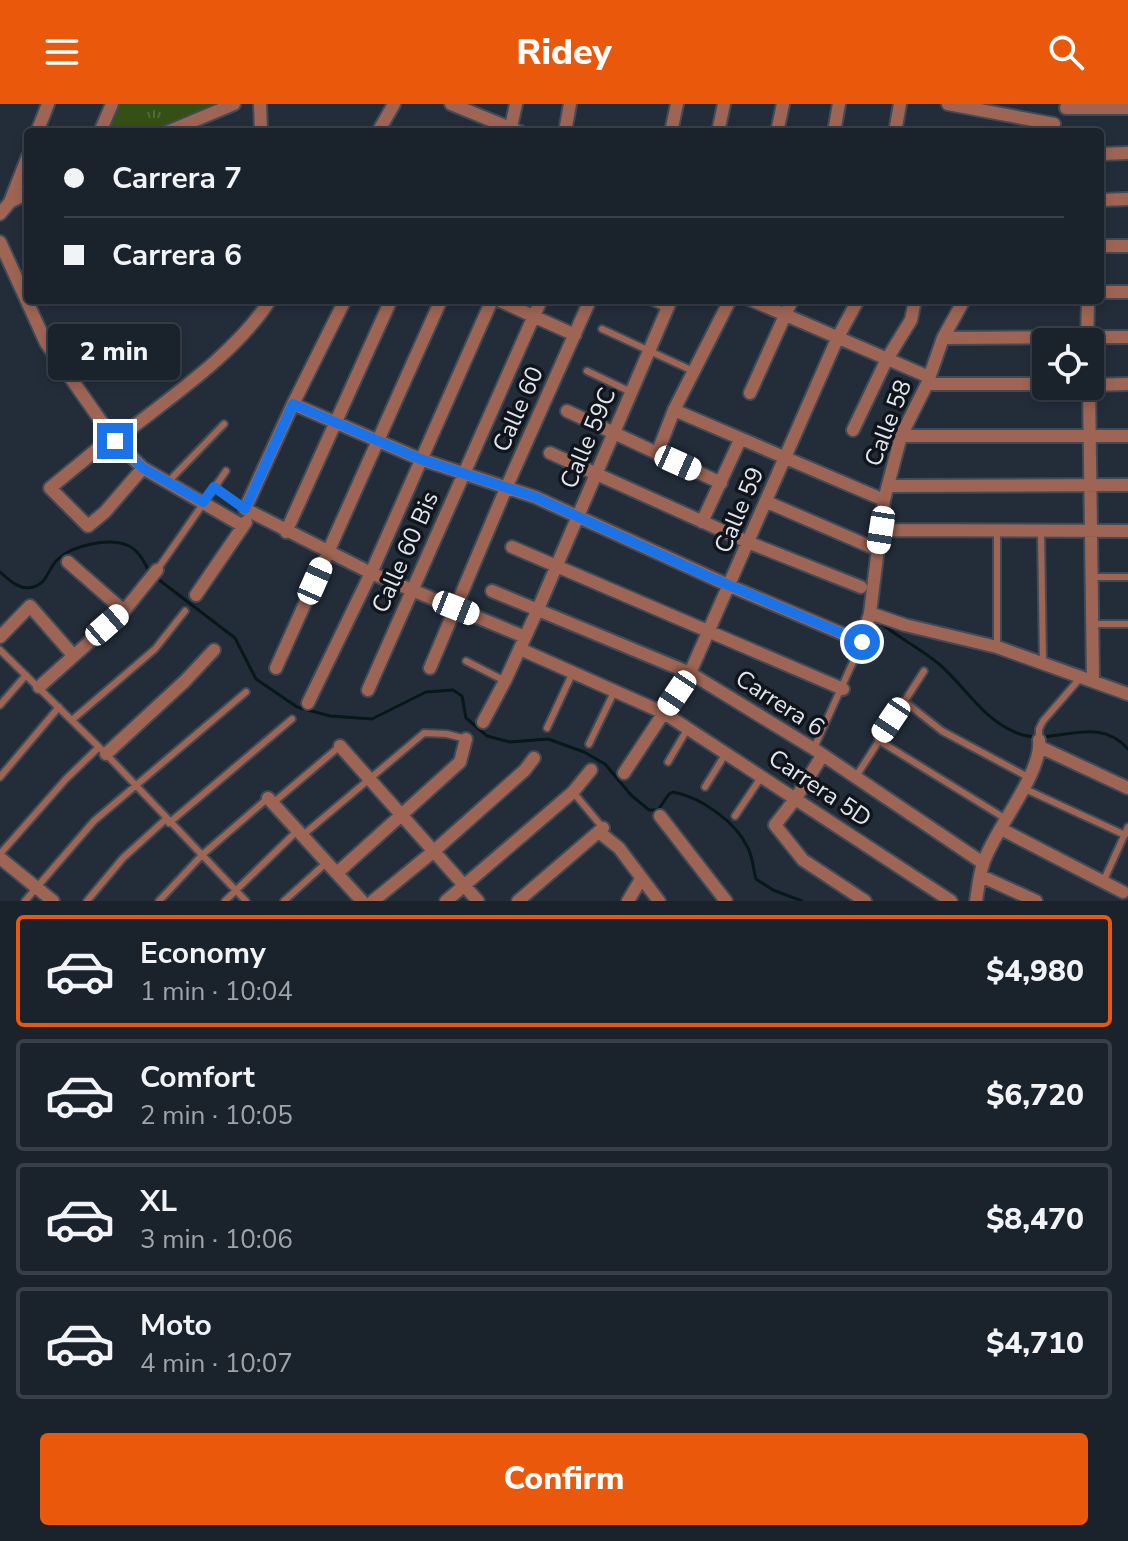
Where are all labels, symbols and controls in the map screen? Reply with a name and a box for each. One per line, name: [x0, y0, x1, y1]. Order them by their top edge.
text: Ridey: [516, 28, 612, 77]
icon: menu: [40, 30, 84, 74]
icon: search: [1044, 30, 1088, 74]
text: Carrera 7: [112, 158, 242, 199]
text: Carrera 6: [112, 235, 242, 276]
callout: 2 min: [49, 325, 181, 381]
map controls: [1032, 328, 1104, 400]
button: locate: [1032, 328, 1104, 400]
text: 2 min: [80, 334, 148, 369]
street label: Calle 60: [485, 361, 551, 457]
street label: Calle 58: [857, 375, 919, 471]
street label: Calle 59C: [552, 383, 624, 493]
route end: [97, 423, 133, 459]
car: [651, 442, 705, 484]
street label: Calle 59: [707, 462, 771, 558]
street label: Calle 60 Bis: [364, 486, 446, 618]
car: [865, 504, 897, 556]
car: [294, 554, 336, 608]
car: [429, 588, 483, 628]
car: [81, 600, 133, 650]
route start: [844, 624, 880, 660]
street label: Carrera 6: [729, 662, 831, 744]
car: [654, 666, 700, 720]
car: [868, 693, 914, 747]
street label: Carrera 5D: [762, 742, 878, 834]
text: Economy: [140, 933, 266, 974]
icon: car: [44, 935, 116, 1007]
text: $4,980: [986, 951, 1084, 992]
text: 1 min · 10:04: [140, 974, 293, 1009]
text: Comfort: [140, 1057, 255, 1098]
icon: car: [44, 1059, 116, 1131]
text: $6,720: [986, 1075, 1084, 1116]
text: 2 min · 10:05: [140, 1098, 293, 1133]
text: XL: [140, 1181, 177, 1222]
icon: car: [44, 1183, 116, 1255]
text: $8,470: [986, 1199, 1084, 1240]
text: 3 min · 10:06: [140, 1222, 293, 1257]
text: Moto: [140, 1305, 212, 1346]
icon: car: [44, 1307, 116, 1379]
text: $4,710: [986, 1323, 1084, 1364]
text: 4 min · 10:07: [140, 1346, 293, 1381]
button: Confirm: [40, 1433, 1088, 1525]

